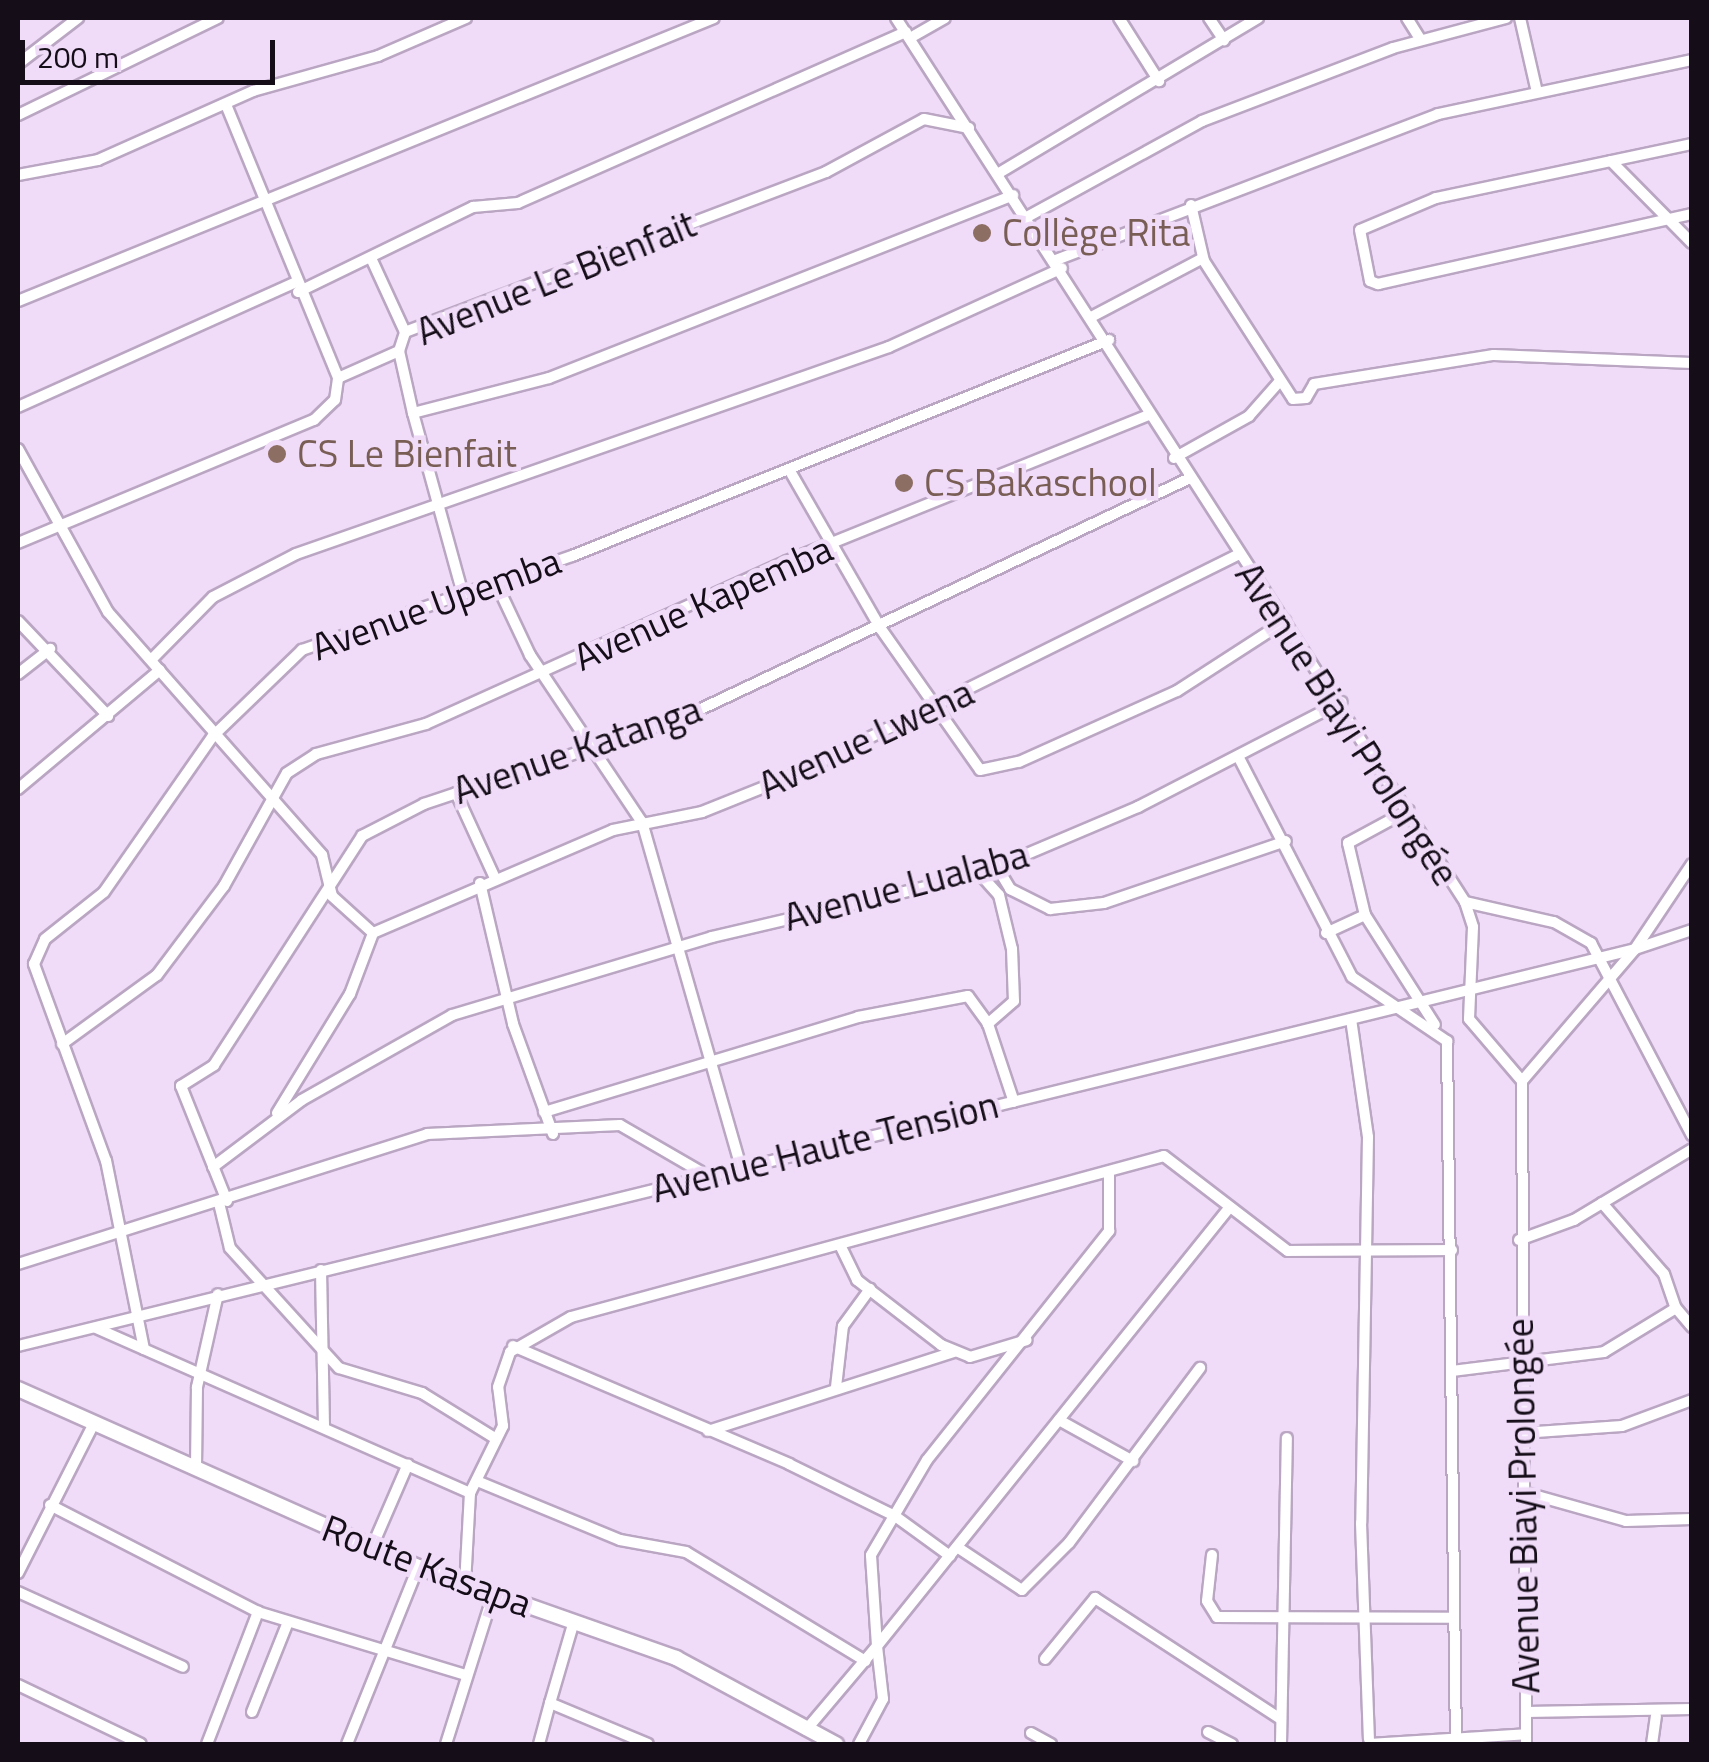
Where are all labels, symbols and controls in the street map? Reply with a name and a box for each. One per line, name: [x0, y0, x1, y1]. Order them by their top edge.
scale bar: [25, 20, 280, 82]
text: 200 m: [37, 34, 119, 80]
street label: Avenue Le Bienfait: [410, 201, 702, 355]
place label: Collège Rita: [1002, 210, 1190, 256]
marker: Collège Rita: [971, 222, 993, 244]
place label: CS Le Bienfait: [297, 431, 517, 477]
marker: CS Le Bienfait: [266, 443, 288, 465]
place label: CS Bakaschool: [924, 460, 1157, 506]
marker: CS Bakaschool: [893, 472, 915, 494]
street label: Avenue Kapemba: [567, 526, 839, 680]
street label: Avenue Upemba: [305, 538, 567, 670]
street label: Avenue Biayi Prolongée: [1226, 554, 1468, 894]
street label: Avenue Lwena: [751, 669, 981, 809]
street label: Avenue Katanga: [447, 686, 707, 814]
street label: Avenue Lualaba: [779, 831, 1033, 941]
street label: Avenue Haute Tension: [647, 1082, 1003, 1212]
street label: Avenue Biayi Prolongée: [1497, 1318, 1549, 1694]
street label: Route Kasapa: [316, 1505, 538, 1627]

